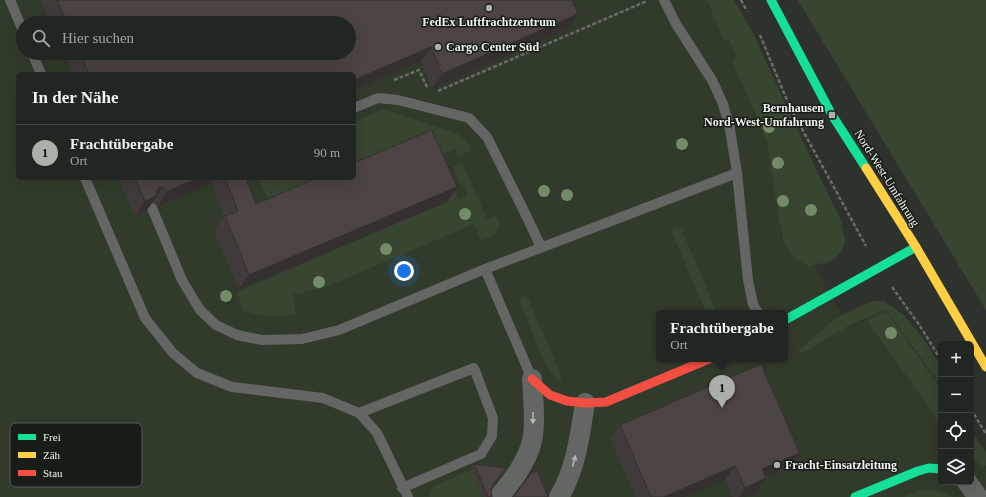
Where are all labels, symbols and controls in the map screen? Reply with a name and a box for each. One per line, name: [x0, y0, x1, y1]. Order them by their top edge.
marker: FedEx Luftfrachtzentrum: [484, 3, 494, 13]
place label: FedEx Luftfrachtzentrum: [422, 15, 556, 29]
search box: [16, 16, 356, 60]
icon: search: [30, 27, 52, 49]
text: Hier suchen: [62, 30, 134, 46]
place label: Cargo Center Süd: [446, 40, 539, 54]
marker: Cargo Center Süd: [433, 42, 443, 52]
text: In der Nähe: [32, 88, 119, 107]
place label: Bernhausen Nord-West-Umfahrung: [704, 101, 824, 129]
marker: Bernhausen Nord-West-Umfahrung: [827, 110, 837, 120]
street label: Nord-West-Umfahrung: [851, 127, 923, 229]
text: Frachtübergabe: [70, 136, 173, 152]
text: 1: [42, 145, 48, 160]
text: 90 m: [314, 145, 340, 160]
text: Ort: [70, 153, 87, 168]
your location: [394, 261, 414, 281]
popup: [656, 310, 788, 362]
text: Frachtübergabe: [670, 320, 774, 336]
text: Ort: [670, 337, 688, 352]
map controls: [938, 341, 974, 485]
button: +: [938, 341, 974, 377]
pin: 1: [709, 375, 735, 408]
button: −: [938, 377, 974, 413]
one-way arrow: [530, 412, 536, 425]
button: locate: [938, 413, 974, 449]
legend: [10, 423, 142, 487]
text: Frei: [43, 431, 61, 443]
text: Zäh: [43, 449, 61, 461]
button: layers: [938, 449, 974, 485]
one-way arrow: [571, 455, 577, 467]
place label: Fracht-Einsatzleitung: [785, 458, 897, 472]
marker: Fracht-Einsatzleitung: [772, 460, 782, 470]
text: Stau: [43, 467, 63, 479]

